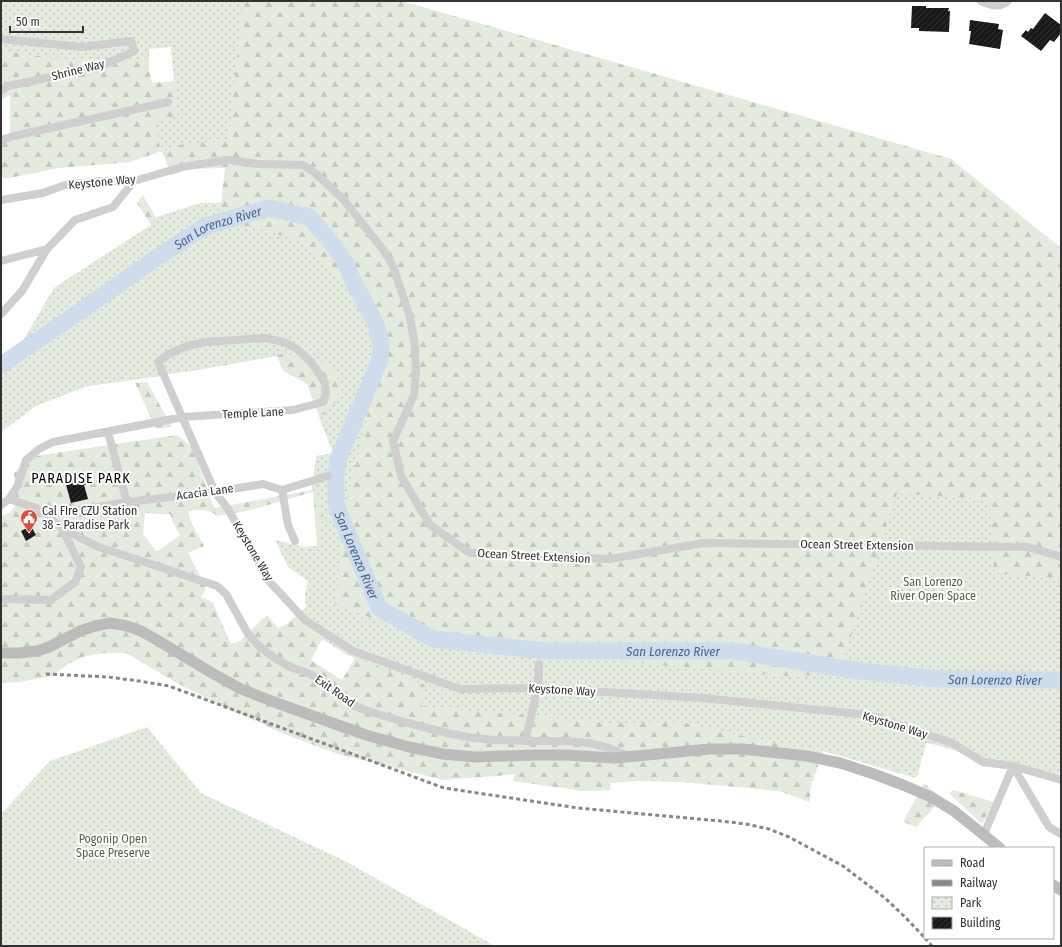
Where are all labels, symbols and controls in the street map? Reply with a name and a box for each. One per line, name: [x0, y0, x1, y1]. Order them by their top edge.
scale bar: [10, 8, 83, 34]
text: 50 m: [16, 15, 40, 29]
street label: Shrine Way: [50, 56, 107, 83]
street label: Keystone Way: [68, 172, 137, 192]
water label: San Lorenzo River: [170, 203, 264, 253]
street label: Temple Lane: [222, 404, 284, 422]
district label: PARADISE PARK: [31, 470, 131, 487]
street label: Acacia Lane: [176, 481, 234, 503]
place label: Cal FIre CZU Station 38 - Paradise Park: [42, 504, 137, 532]
public building icon: Cal FIre CZU Station 38 - Paradise Park: [19, 508, 39, 533]
water label: San Lorenzo River: [332, 508, 382, 602]
street label: Keystone Way: [230, 519, 277, 584]
street label: Ocean Street Extension: [800, 537, 914, 553]
street label: Ocean Street Extension: [477, 546, 591, 566]
park label: San Lorenzo River Open Space: [890, 575, 976, 603]
water label: San Lorenzo River: [625, 644, 720, 659]
street label: Exit Road: [312, 672, 358, 710]
water label: San Lorenzo River: [947, 672, 1043, 687]
street label: Keystone Way: [528, 681, 597, 699]
street label: Keystone Way: [861, 708, 930, 742]
park label: Pogonip Open Space Preserve: [76, 832, 150, 860]
legend: [924, 847, 1054, 939]
text: Road: [960, 856, 985, 870]
text: Railway: [960, 876, 998, 890]
text: Park: [960, 896, 982, 910]
text: Building: [960, 916, 1001, 930]

